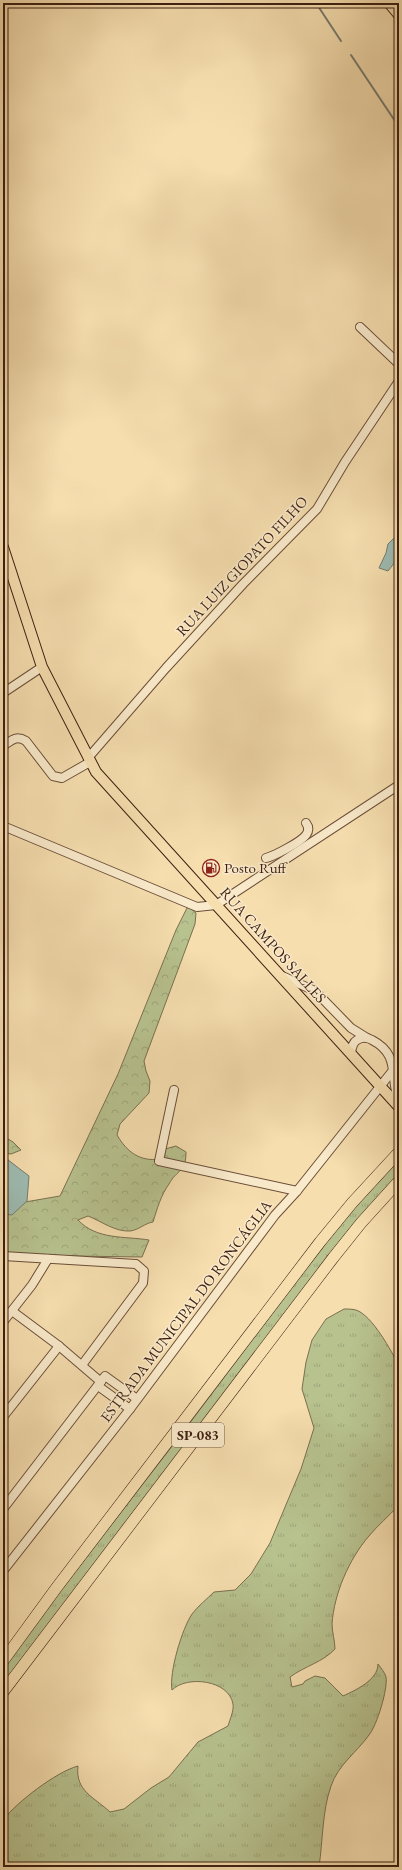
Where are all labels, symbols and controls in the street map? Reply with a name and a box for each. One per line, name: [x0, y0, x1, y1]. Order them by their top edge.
street label: RUA LUIZ GIOPATO FILHO: [172, 492, 312, 640]
fuel station icon: Posto Ruff: [201, 858, 221, 878]
place label: Posto Ruff: [224, 858, 289, 877]
street label: RUA CAMPOS SALLES: [216, 883, 331, 1007]
street label: ESTRADA MUNICIPAL DO RONCÁGLIA: [96, 1195, 276, 1426]
road number: SP-083: [172, 1423, 224, 1447]

